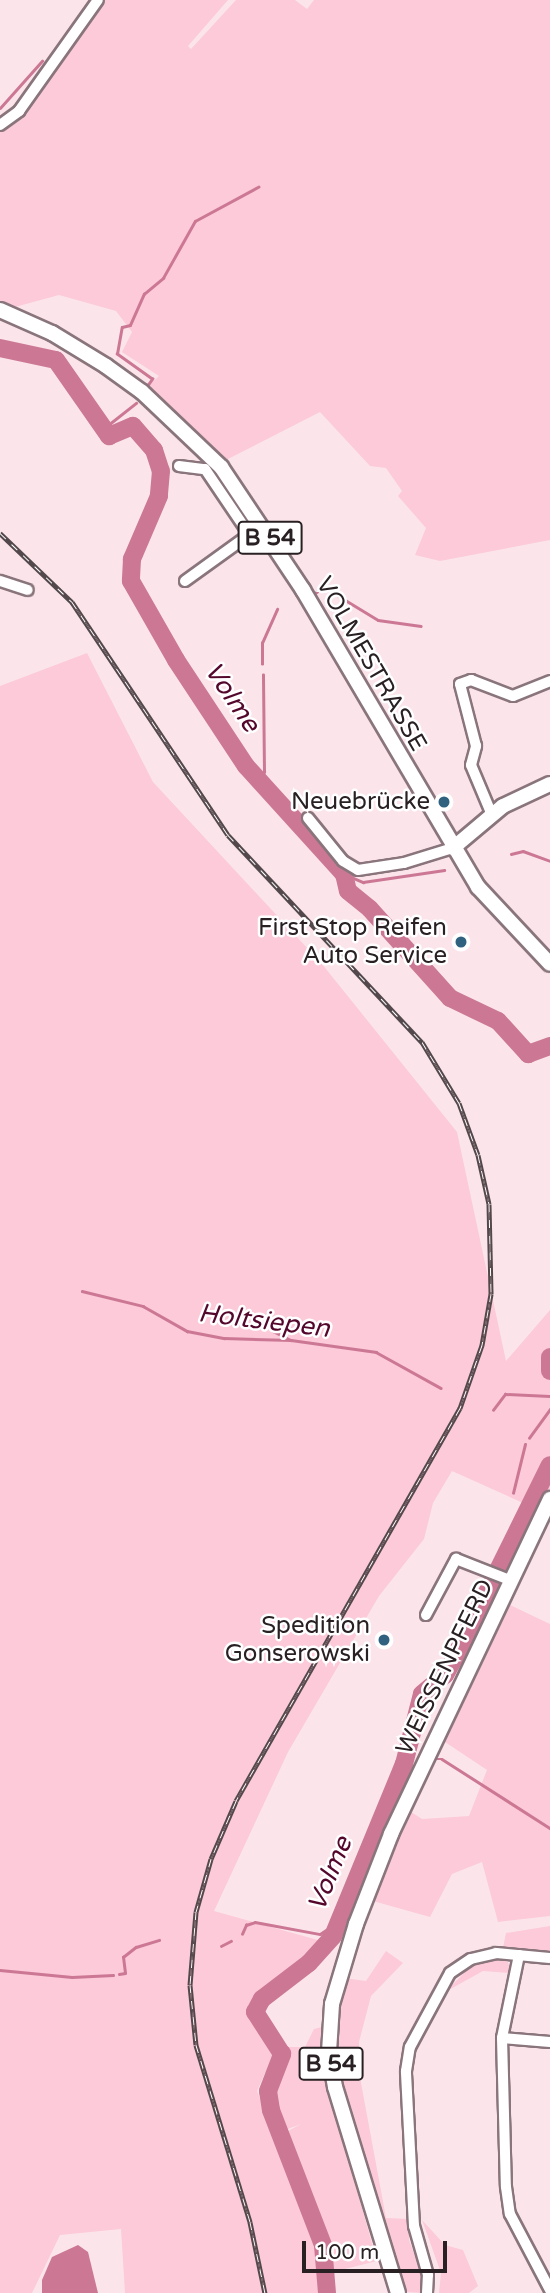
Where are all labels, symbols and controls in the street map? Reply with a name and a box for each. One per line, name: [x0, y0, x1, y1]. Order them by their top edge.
road number: B 54: [237, 518, 303, 558]
street label: VOLMESTRASSE: [309, 572, 433, 756]
water label: Volme: [197, 656, 267, 738]
place label: Neuebrücke: [291, 788, 430, 816]
marker: Neuebrücke: [436, 794, 452, 810]
place label: First Stop Reifen Auto Service: [258, 914, 447, 970]
marker: First Stop Reifen Auto Service: [453, 934, 469, 950]
water label: Holtsiepen: [197, 1297, 331, 1345]
street label: WEISSENPFERD: [390, 1575, 500, 1759]
place label: Spedition Gonserowski: [225, 1612, 370, 1668]
marker: Spedition Gonserowski: [376, 1632, 392, 1648]
water label: Volme: [301, 1832, 359, 1916]
road number: B 54: [298, 2044, 364, 2084]
scale bar: [305, 2226, 450, 2270]
text: 100 m: [315, 2240, 379, 2265]

